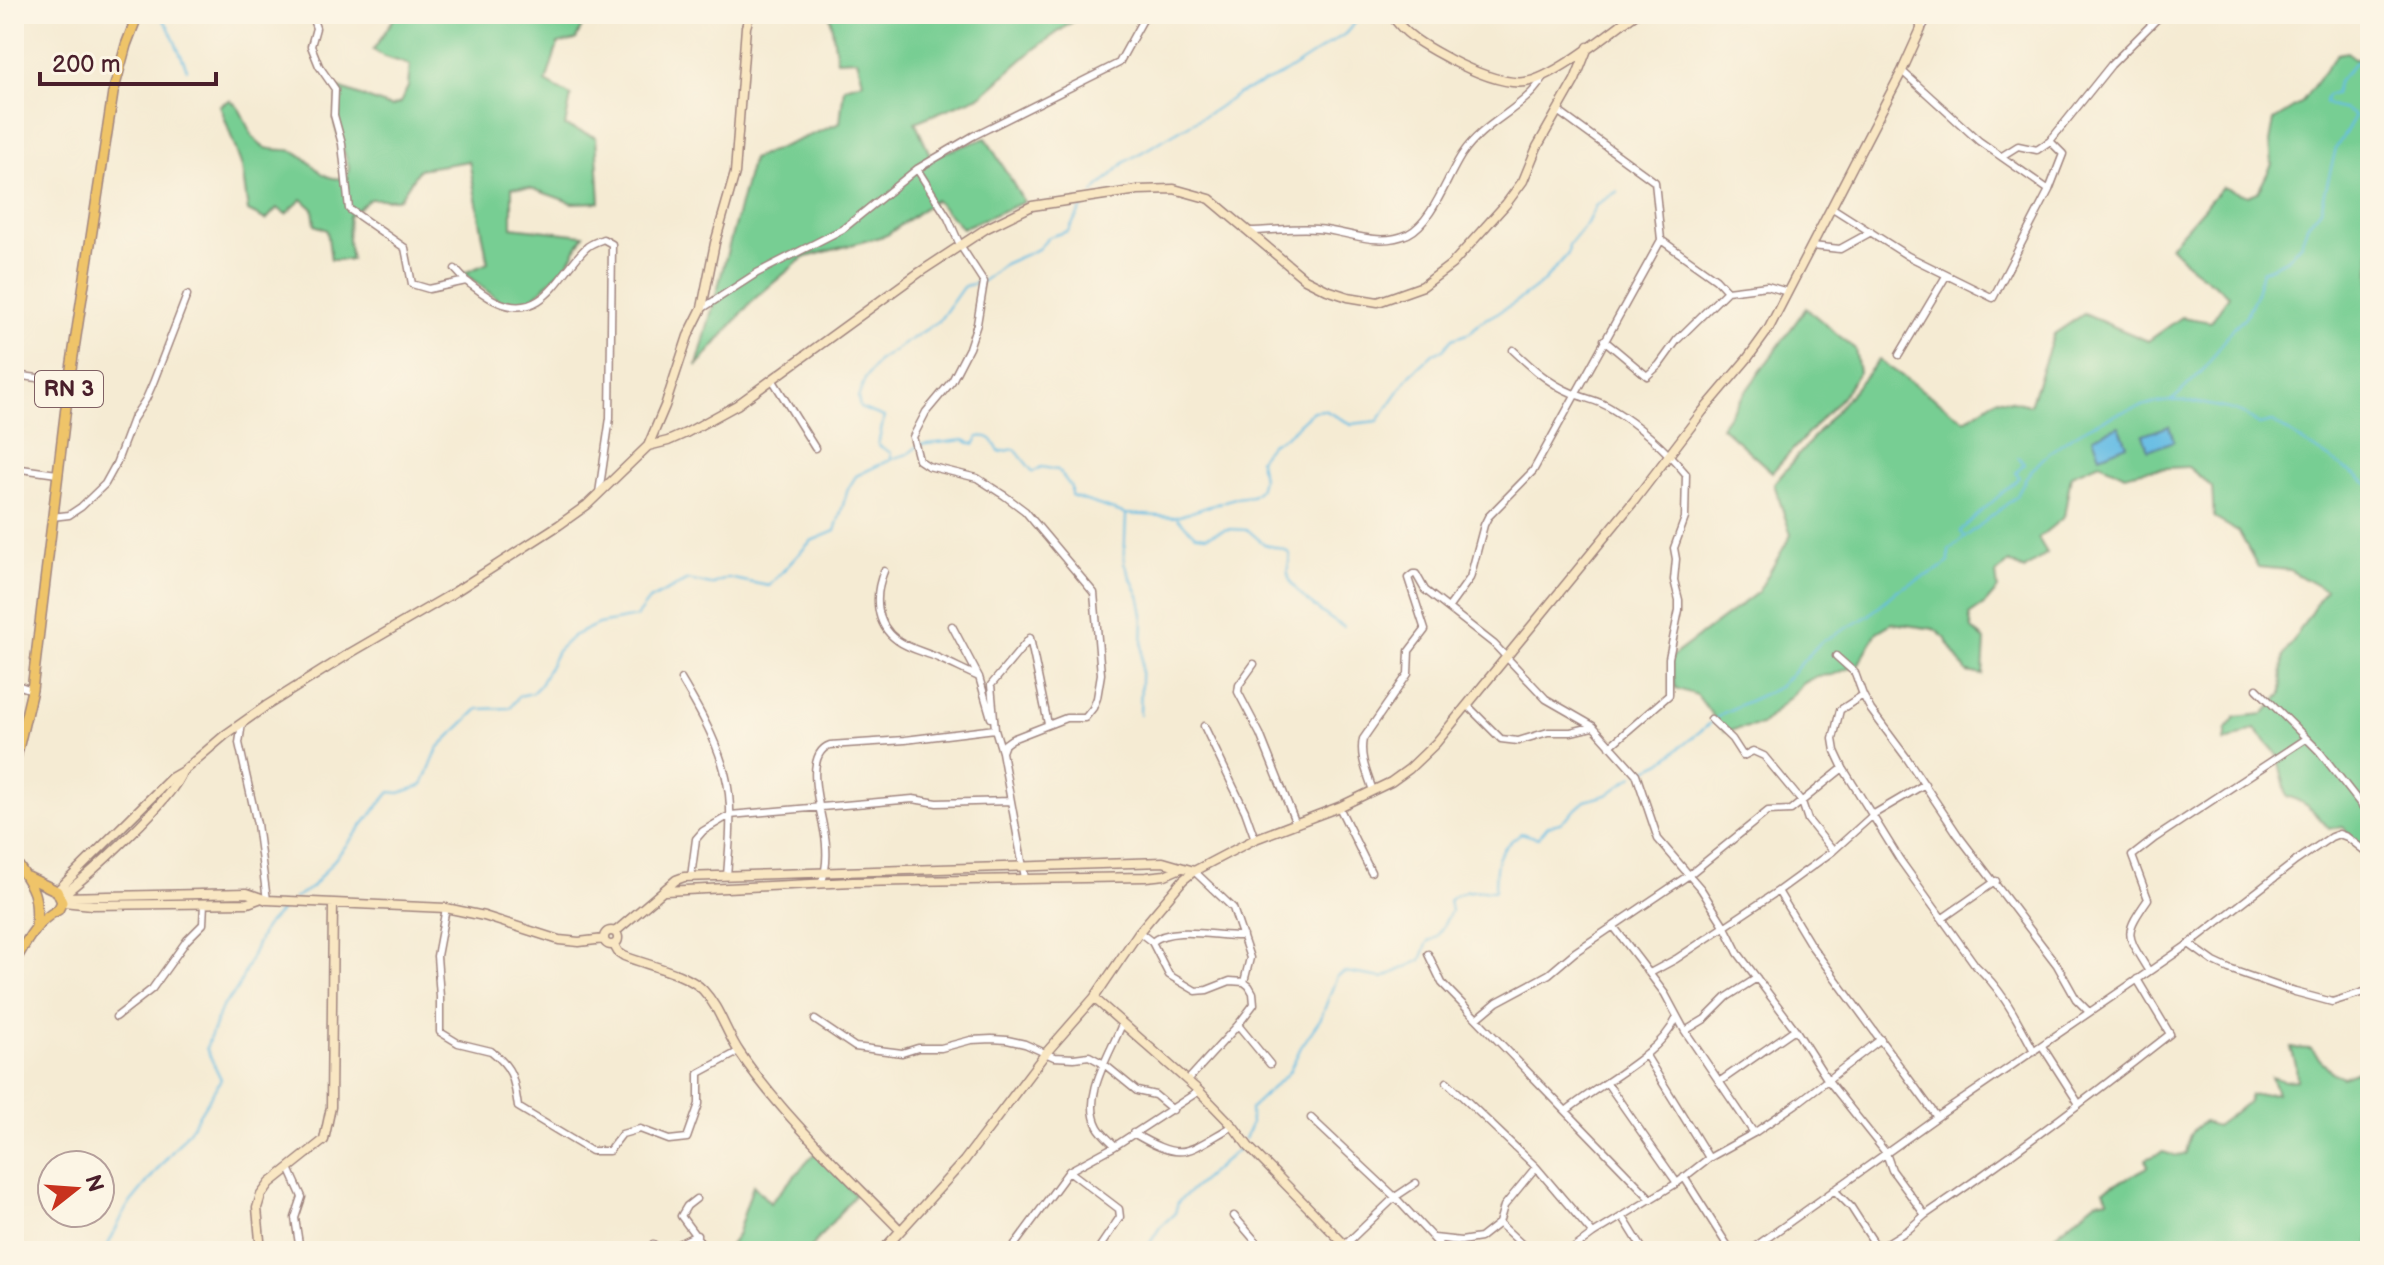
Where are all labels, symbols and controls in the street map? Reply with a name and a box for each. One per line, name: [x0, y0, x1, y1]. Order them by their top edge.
scale bar: [40, 36, 216, 86]
text: 200 m: [52, 50, 121, 79]
road number: RN 3: [35, 371, 103, 407]
north arrow: [36, 1149, 116, 1229]
text: N: [78, 1172, 109, 1195]

